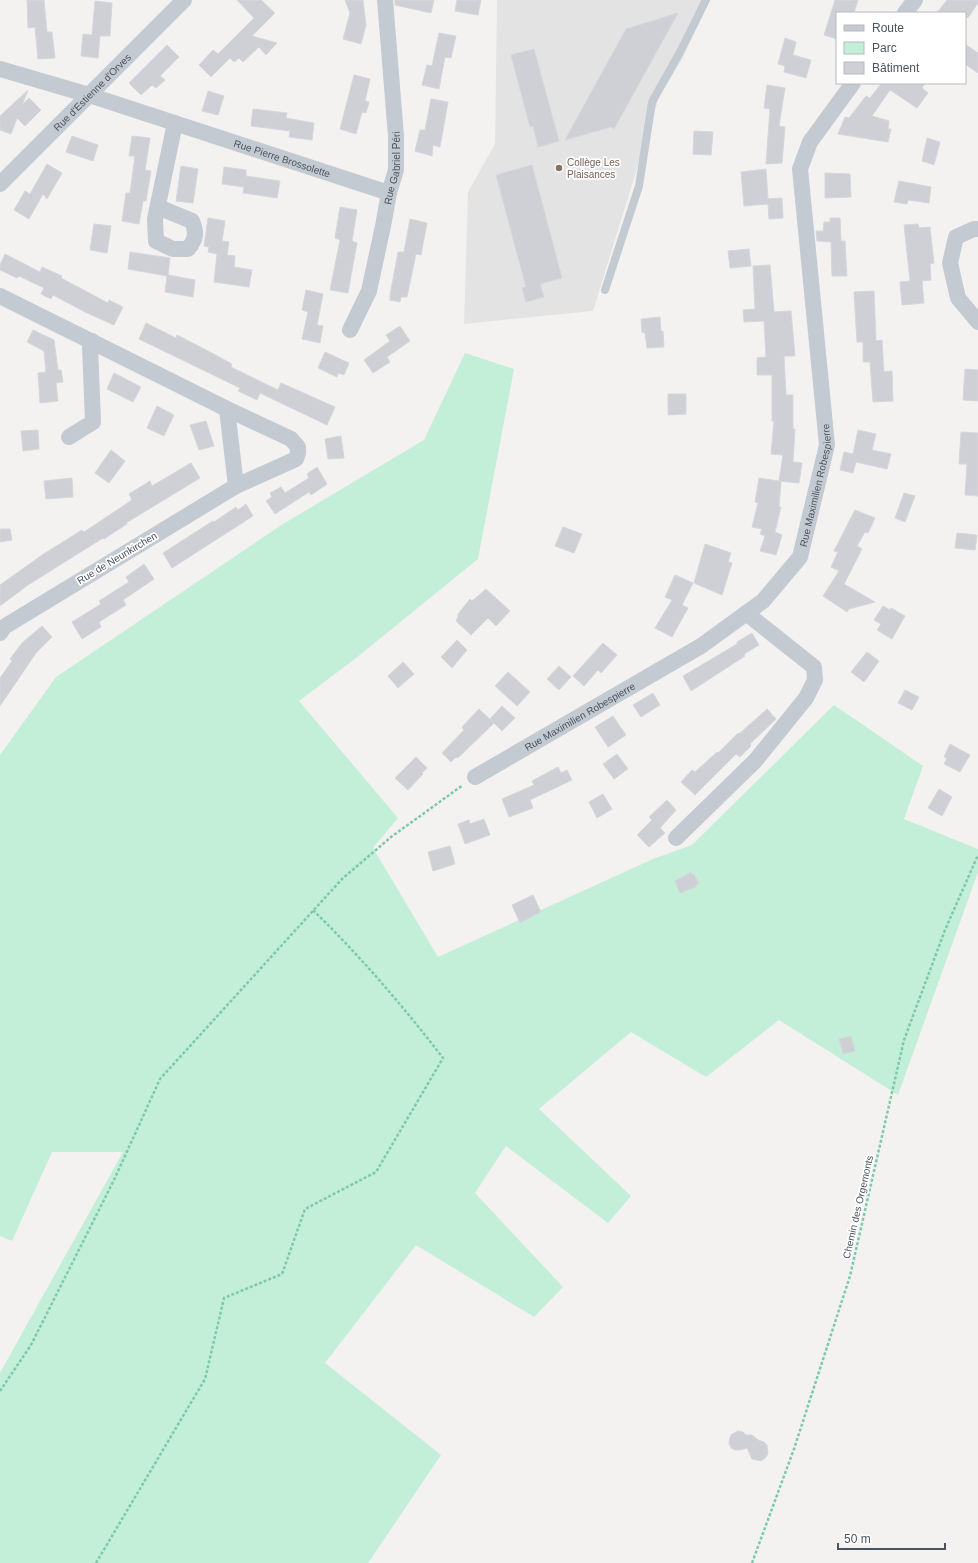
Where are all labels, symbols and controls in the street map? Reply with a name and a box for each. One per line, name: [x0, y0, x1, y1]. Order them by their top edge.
legend: [836, 12, 966, 84]
text: Route: [872, 21, 904, 35]
text: Parc: [872, 41, 897, 55]
street label: Rue d'Estienne d'Orves: [51, 51, 133, 133]
text: Bâtiment: [872, 61, 920, 75]
street label: Rue Gabriel Péri: [382, 131, 402, 205]
street label: Rue Pierre Brossolette: [233, 137, 332, 179]
place label: Collège Les Plaisances: [567, 157, 620, 180]
marker: Collège Les Plaisances: [554, 163, 564, 173]
street label: Rue Maximilien Robespierre: [797, 423, 833, 548]
street label: Rue de Neunkirchen: [75, 530, 159, 586]
street label: Rue Maximilien Robespierre: [523, 680, 637, 753]
street label: Chemin des Orgemonts: [841, 1154, 875, 1260]
scale bar: [838, 1525, 945, 1551]
text: 50 m: [844, 1532, 871, 1546]

